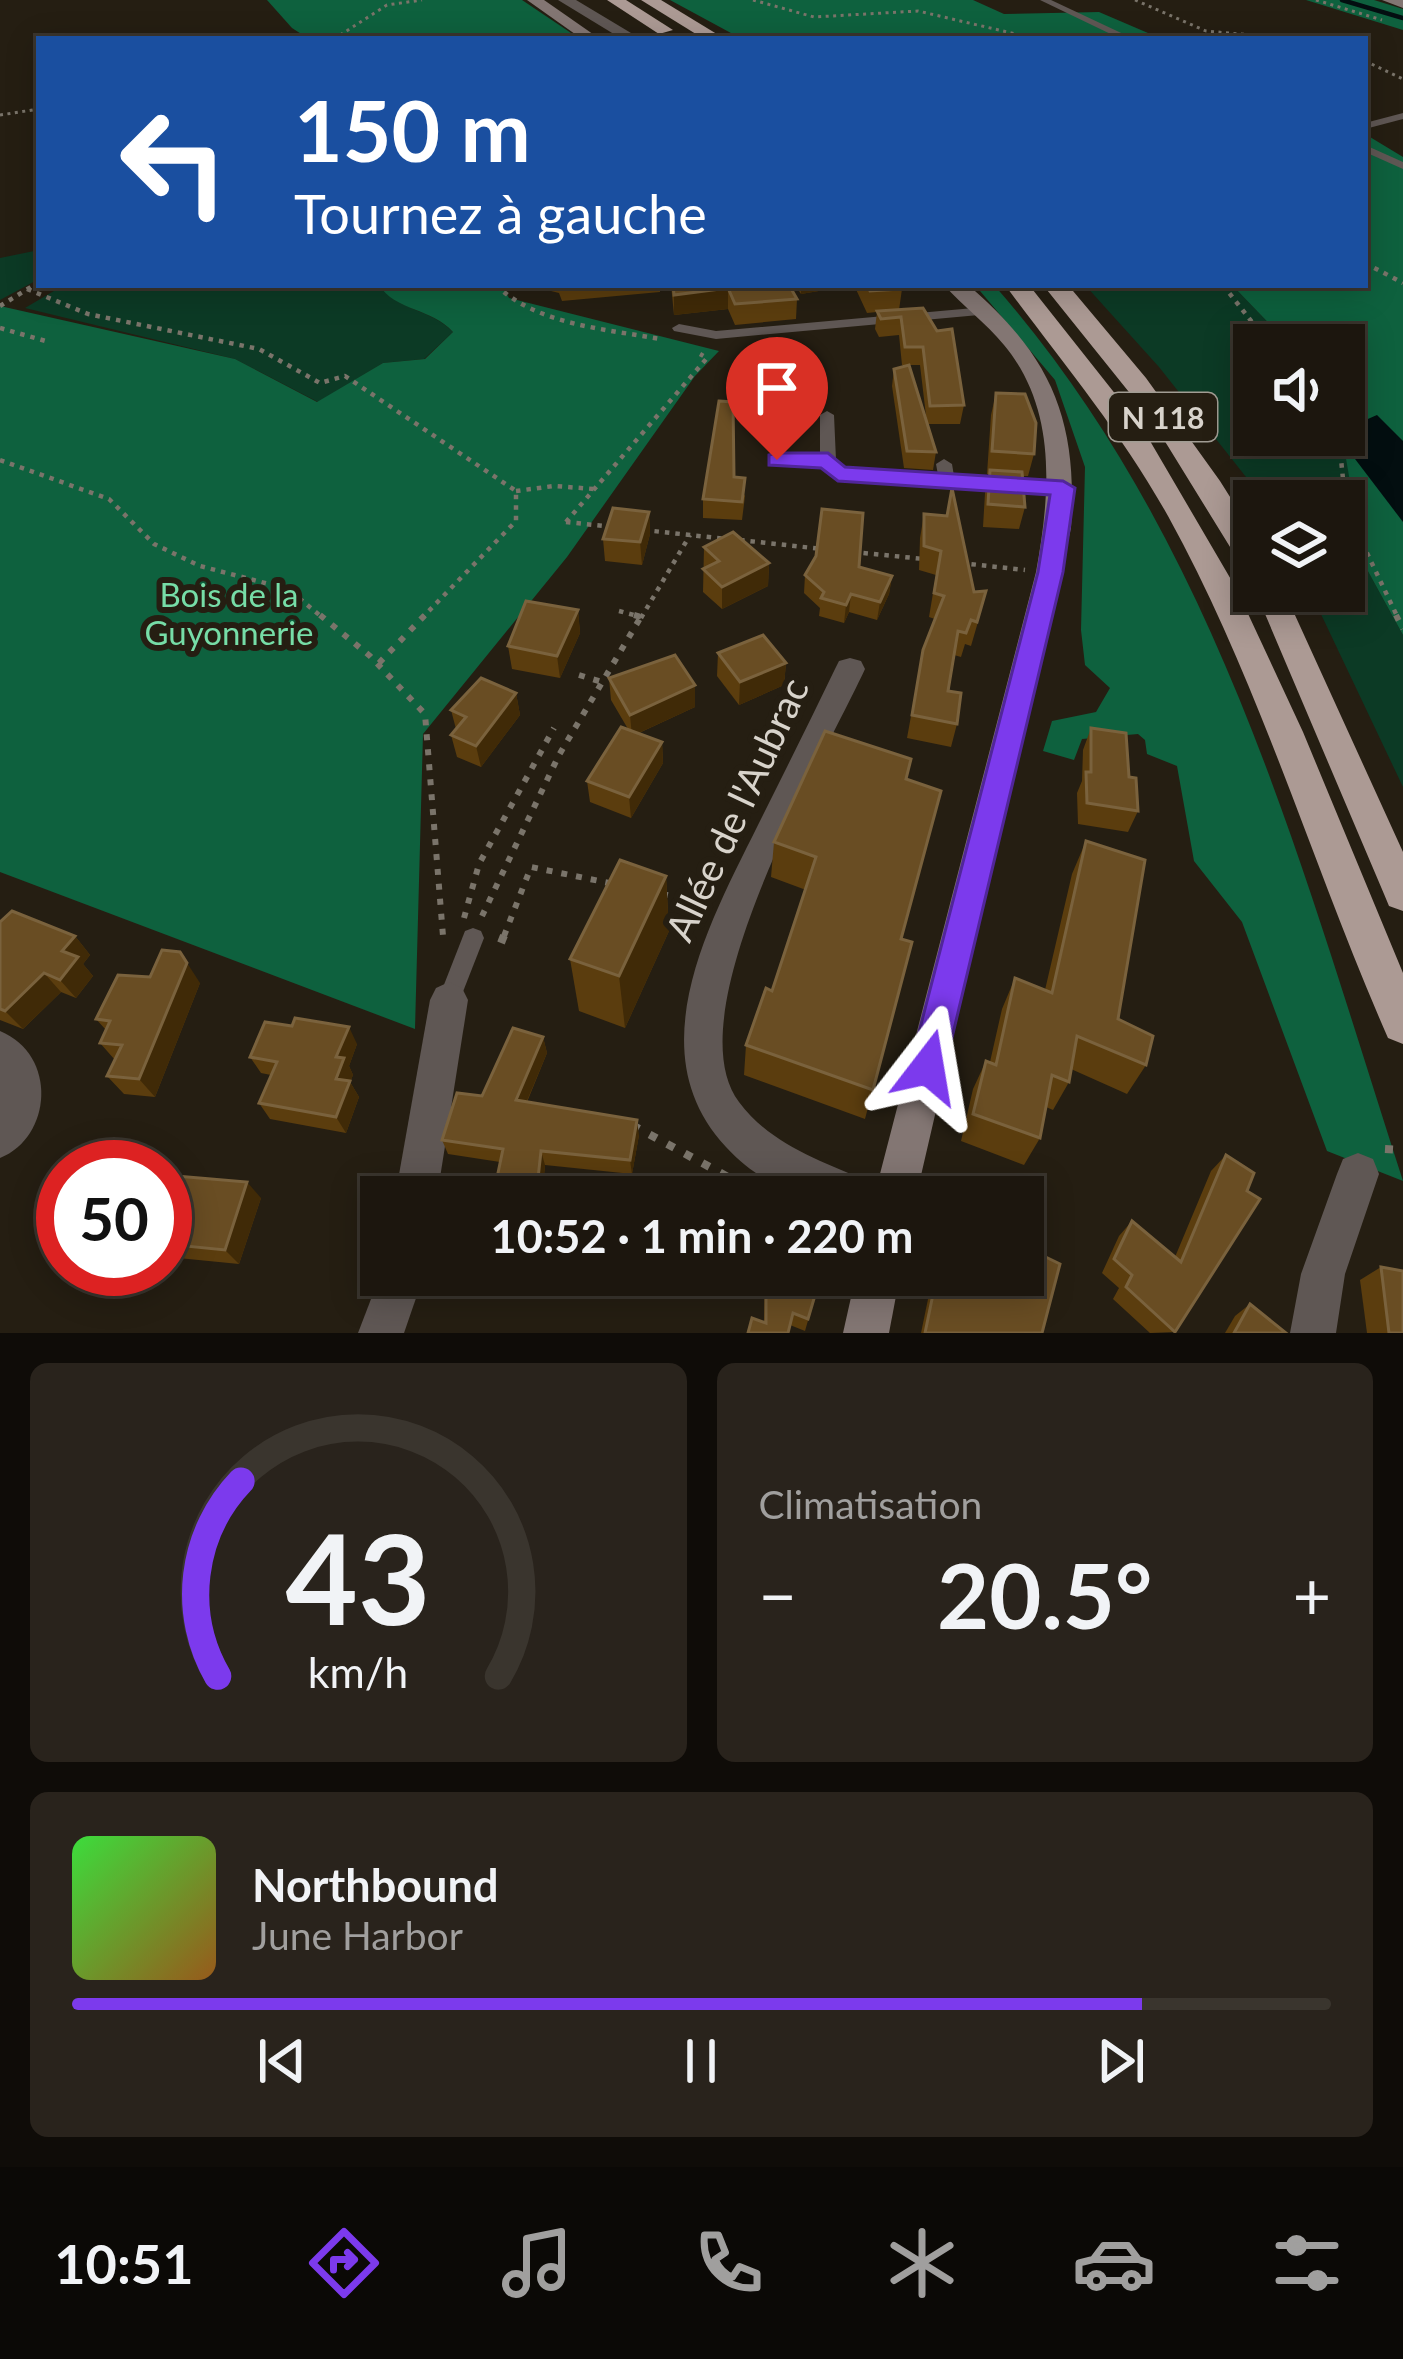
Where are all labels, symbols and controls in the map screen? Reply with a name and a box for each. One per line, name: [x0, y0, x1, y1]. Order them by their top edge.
text: 150 m: [294, 79, 531, 180]
icon: left: [96, 84, 252, 240]
text: Tournez à gauche: [294, 181, 707, 246]
map controls: [1233, 324, 1365, 612]
button: sound: [1233, 324, 1365, 456]
pin: [726, 337, 828, 460]
icon: arrive: [744, 355, 810, 421]
road number: N 118: [1109, 393, 1217, 441]
button: layers: [1233, 480, 1365, 612]
park label: Bois de la Guyonnerie: [144, 574, 314, 652]
street label: Allée de l'Aubrac: [655, 670, 817, 948]
position arrow: [865, 1004, 991, 1130]
speed limit sign: 50: [36, 1140, 192, 1296]
text: 10:52 · 1 min · 220 m: [491, 1209, 913, 1263]
text: Climatisation: [759, 1481, 982, 1527]
text: 43: [286, 1502, 431, 1652]
text: 20.5°: [937, 1540, 1152, 1648]
text: −: [759, 1555, 797, 1634]
text: +: [1293, 1555, 1331, 1634]
text: km/h: [308, 1645, 408, 1696]
text: Northbound: [252, 1858, 498, 1912]
text: June Harbor: [252, 1912, 463, 1958]
icon: previous: [249, 2028, 315, 2094]
icon: pause: [668, 2028, 734, 2094]
icon: next: [1088, 2028, 1154, 2094]
icon: directions: [302, 2221, 386, 2305]
icon: music: [495, 2221, 579, 2305]
icon: phone: [687, 2221, 771, 2305]
icon: climate: [880, 2221, 964, 2305]
icon: car: [1072, 2221, 1156, 2305]
icon: filters: [1265, 2221, 1349, 2305]
text: 10:51: [54, 2231, 193, 2296]

